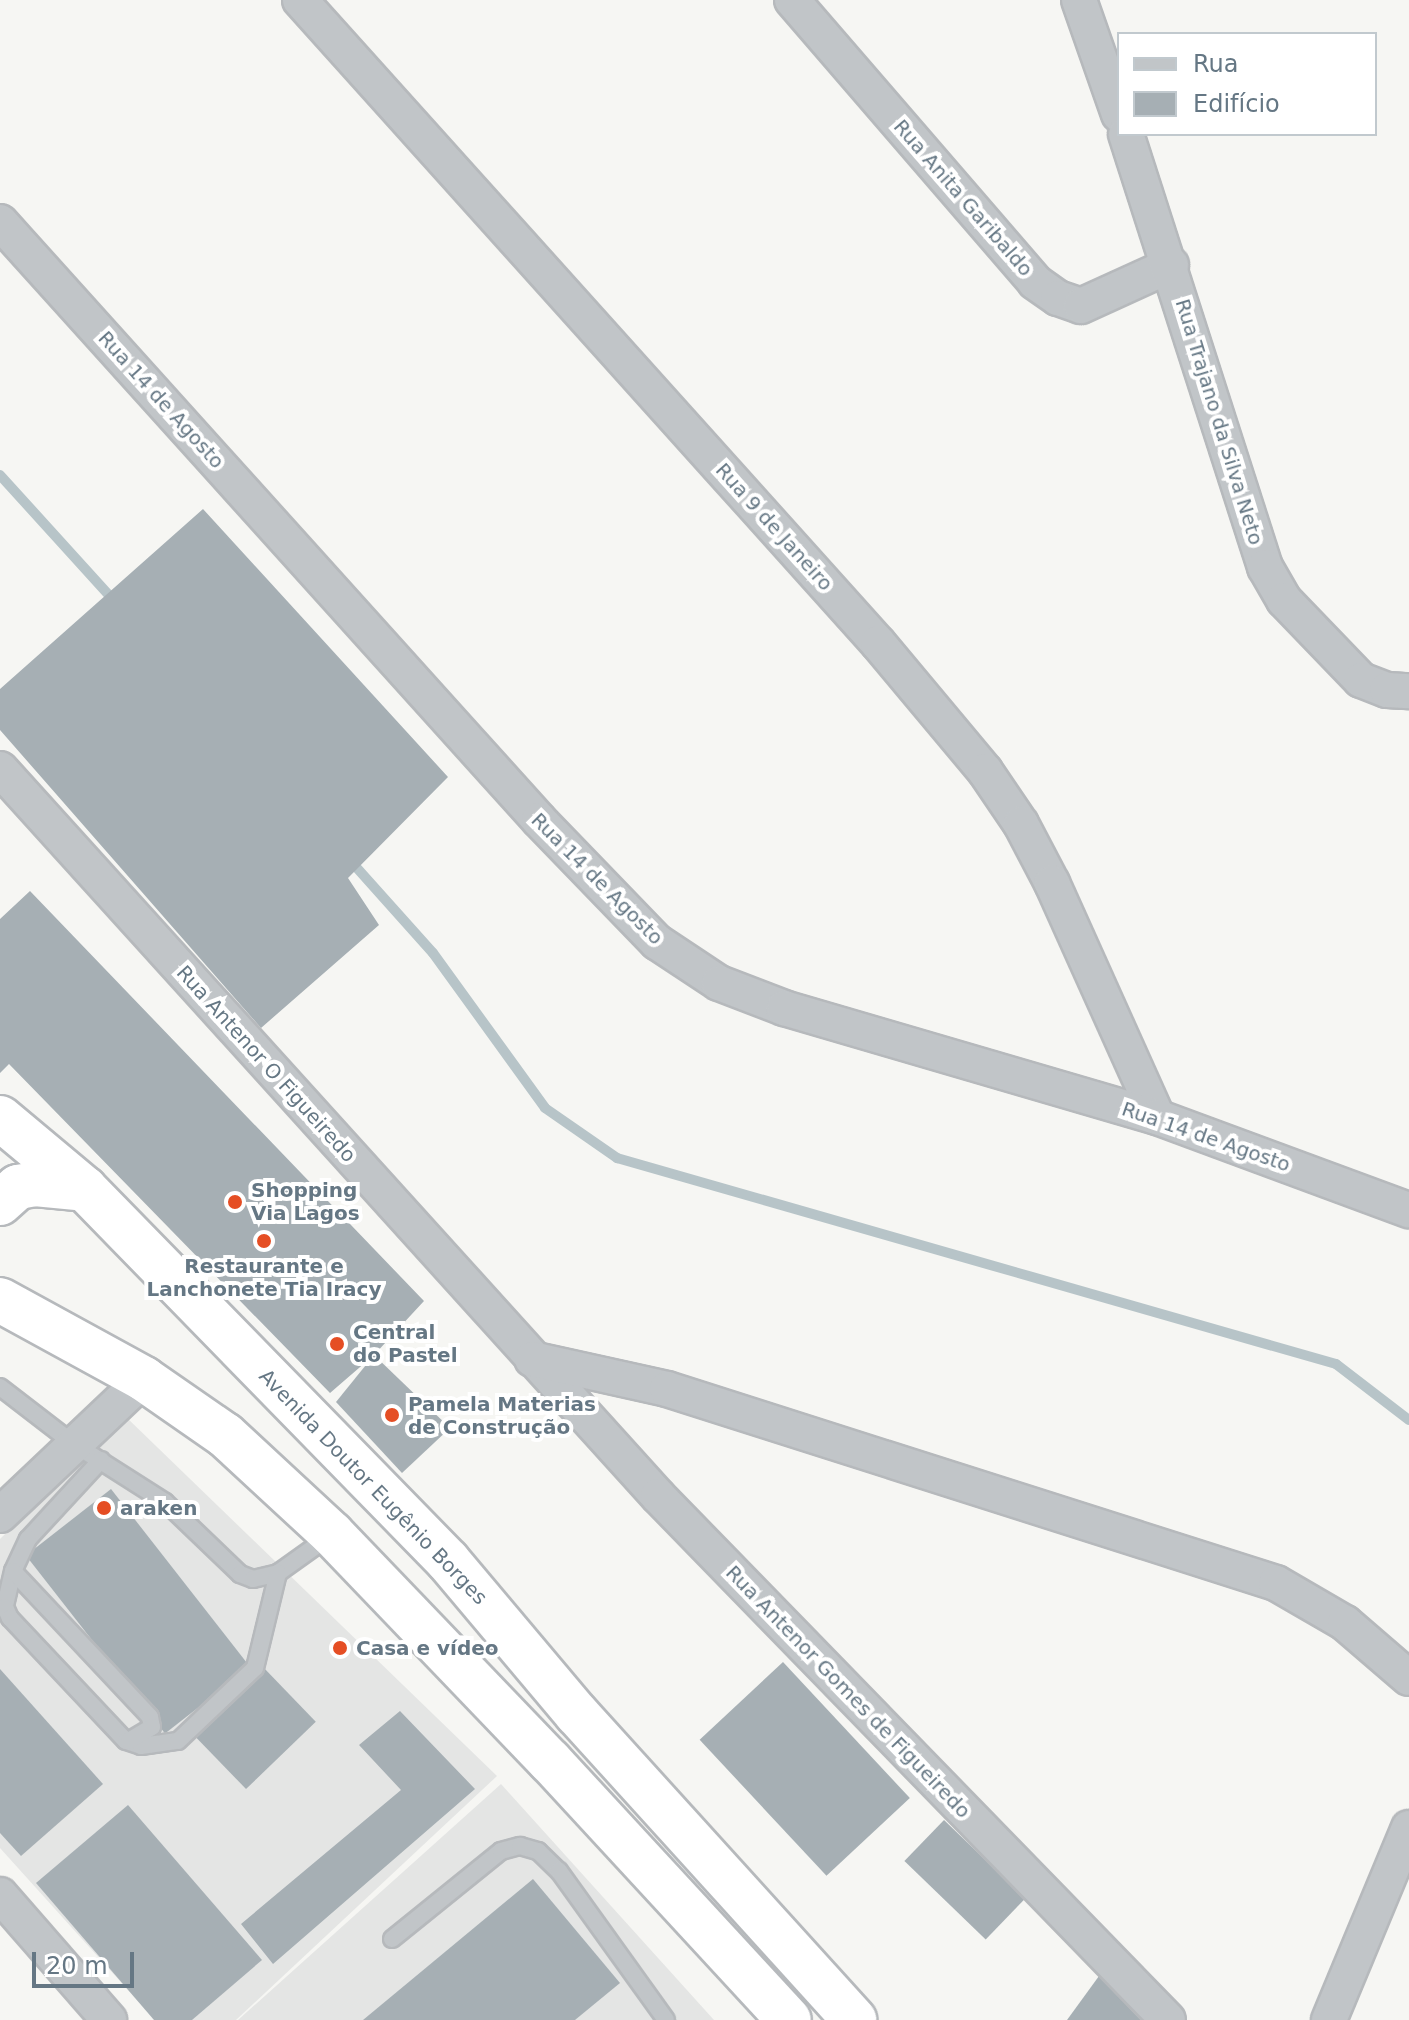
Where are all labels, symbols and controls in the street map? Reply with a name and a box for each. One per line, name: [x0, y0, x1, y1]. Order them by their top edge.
legend: [1117, 32, 1377, 136]
text: Rua: [1193, 50, 1239, 78]
text: Edifício: [1193, 90, 1280, 118]
street label: Rua Anita Garibaldo: [888, 115, 1038, 281]
street label: Rua Trajano da Silva Neto: [1170, 296, 1268, 548]
street label: Rua 14 de Agosto: [93, 326, 229, 474]
street label: Rua 9 de Janeiro: [710, 458, 838, 596]
street label: Rua 14 de Agosto: [526, 808, 668, 950]
street label: Rua Antenor O Figueiredo: [171, 961, 361, 1167]
street label: Rua 14 de Agosto: [1119, 1097, 1293, 1177]
place label: Shopping Via Lagos: [251, 1178, 360, 1225]
marker: Shopping Via Lagos: [226, 1193, 244, 1211]
marker: Restaurante e Lanchonete Tia Iracy: [255, 1232, 273, 1250]
place label: Restaurante e Lanchonete Tia Iracy: [147, 1254, 381, 1301]
place label: Central do Pastel: [353, 1320, 458, 1367]
marker: Central do Pastel: [328, 1335, 346, 1353]
street label: Avenida Doutor Eugênio Borges: [254, 1364, 492, 1610]
place label: Pamela Materias de Construção: [408, 1392, 596, 1439]
marker: Pamela Materias de Construção: [383, 1406, 401, 1424]
place label: araken: [120, 1496, 197, 1520]
marker: araken: [95, 1499, 113, 1517]
street label: Rua Antenor Gomes de Figueiredo: [721, 1561, 975, 1823]
place label: Casa e vídeo: [356, 1636, 499, 1660]
marker: Casa e vídeo: [331, 1639, 349, 1657]
scale bar: [36, 1936, 138, 1986]
text: 20 m: [46, 1952, 108, 1980]

